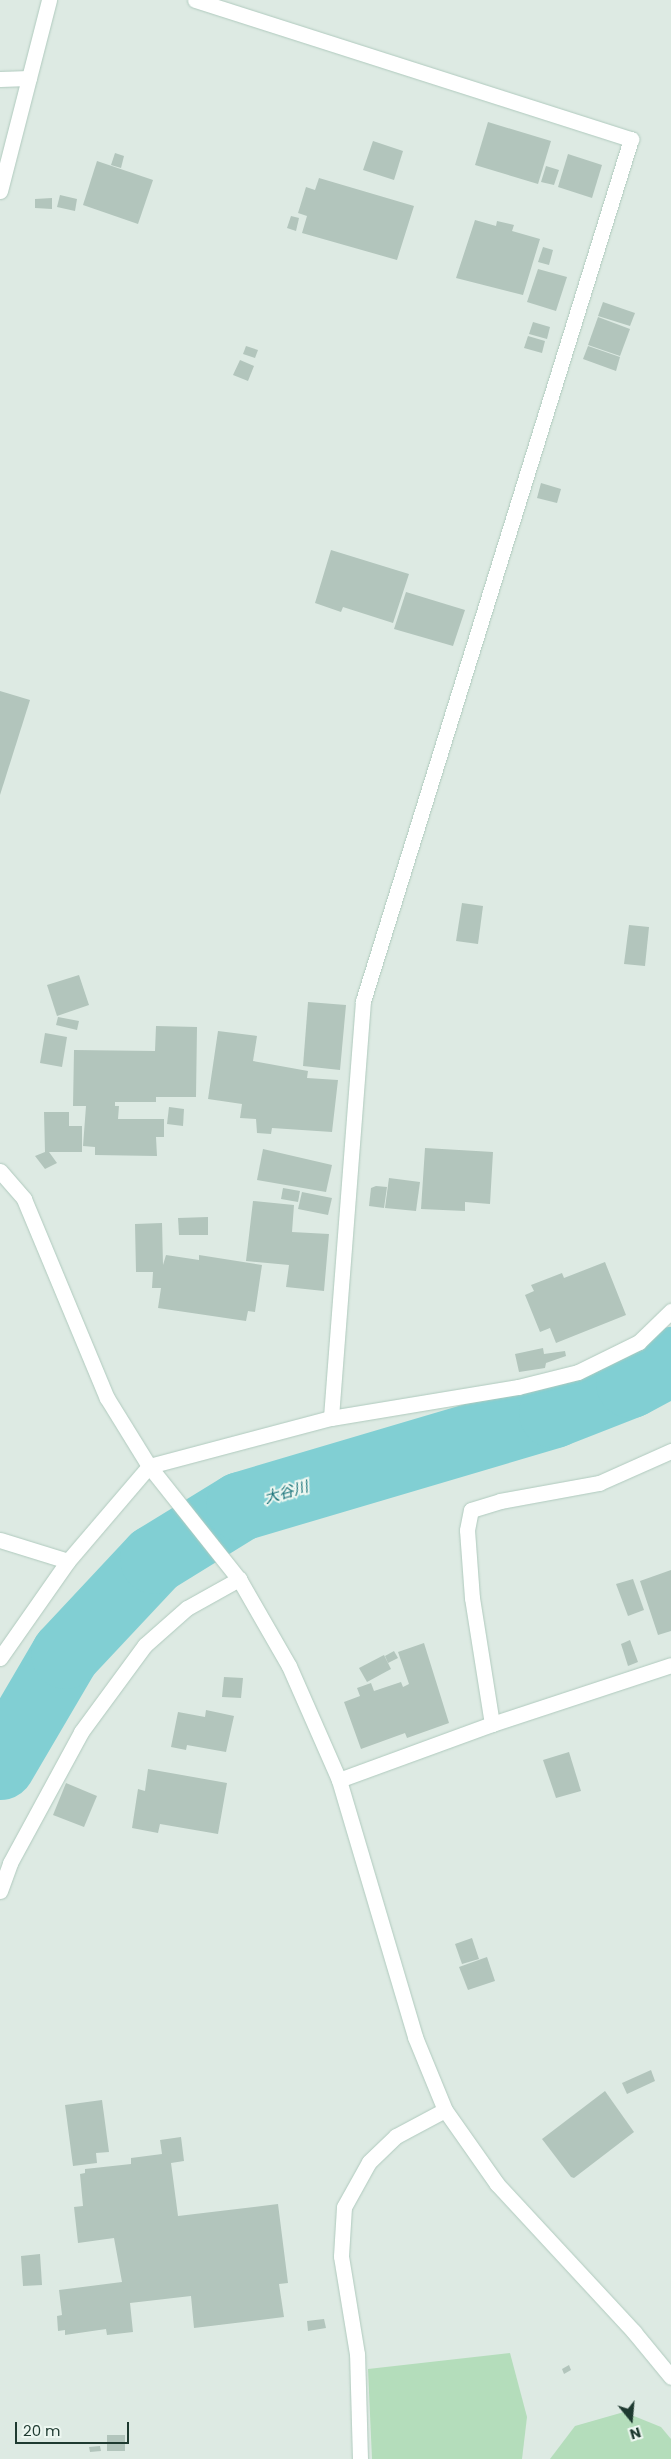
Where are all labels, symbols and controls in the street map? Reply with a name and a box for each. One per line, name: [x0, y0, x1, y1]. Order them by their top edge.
water label: 大谷川: [262, 1477, 310, 1507]
north arrow: [606, 2394, 656, 2444]
scale bar: [18, 2412, 131, 2444]
text: 20 m: [23, 2420, 61, 2441]
text: N: [627, 2422, 643, 2444]

